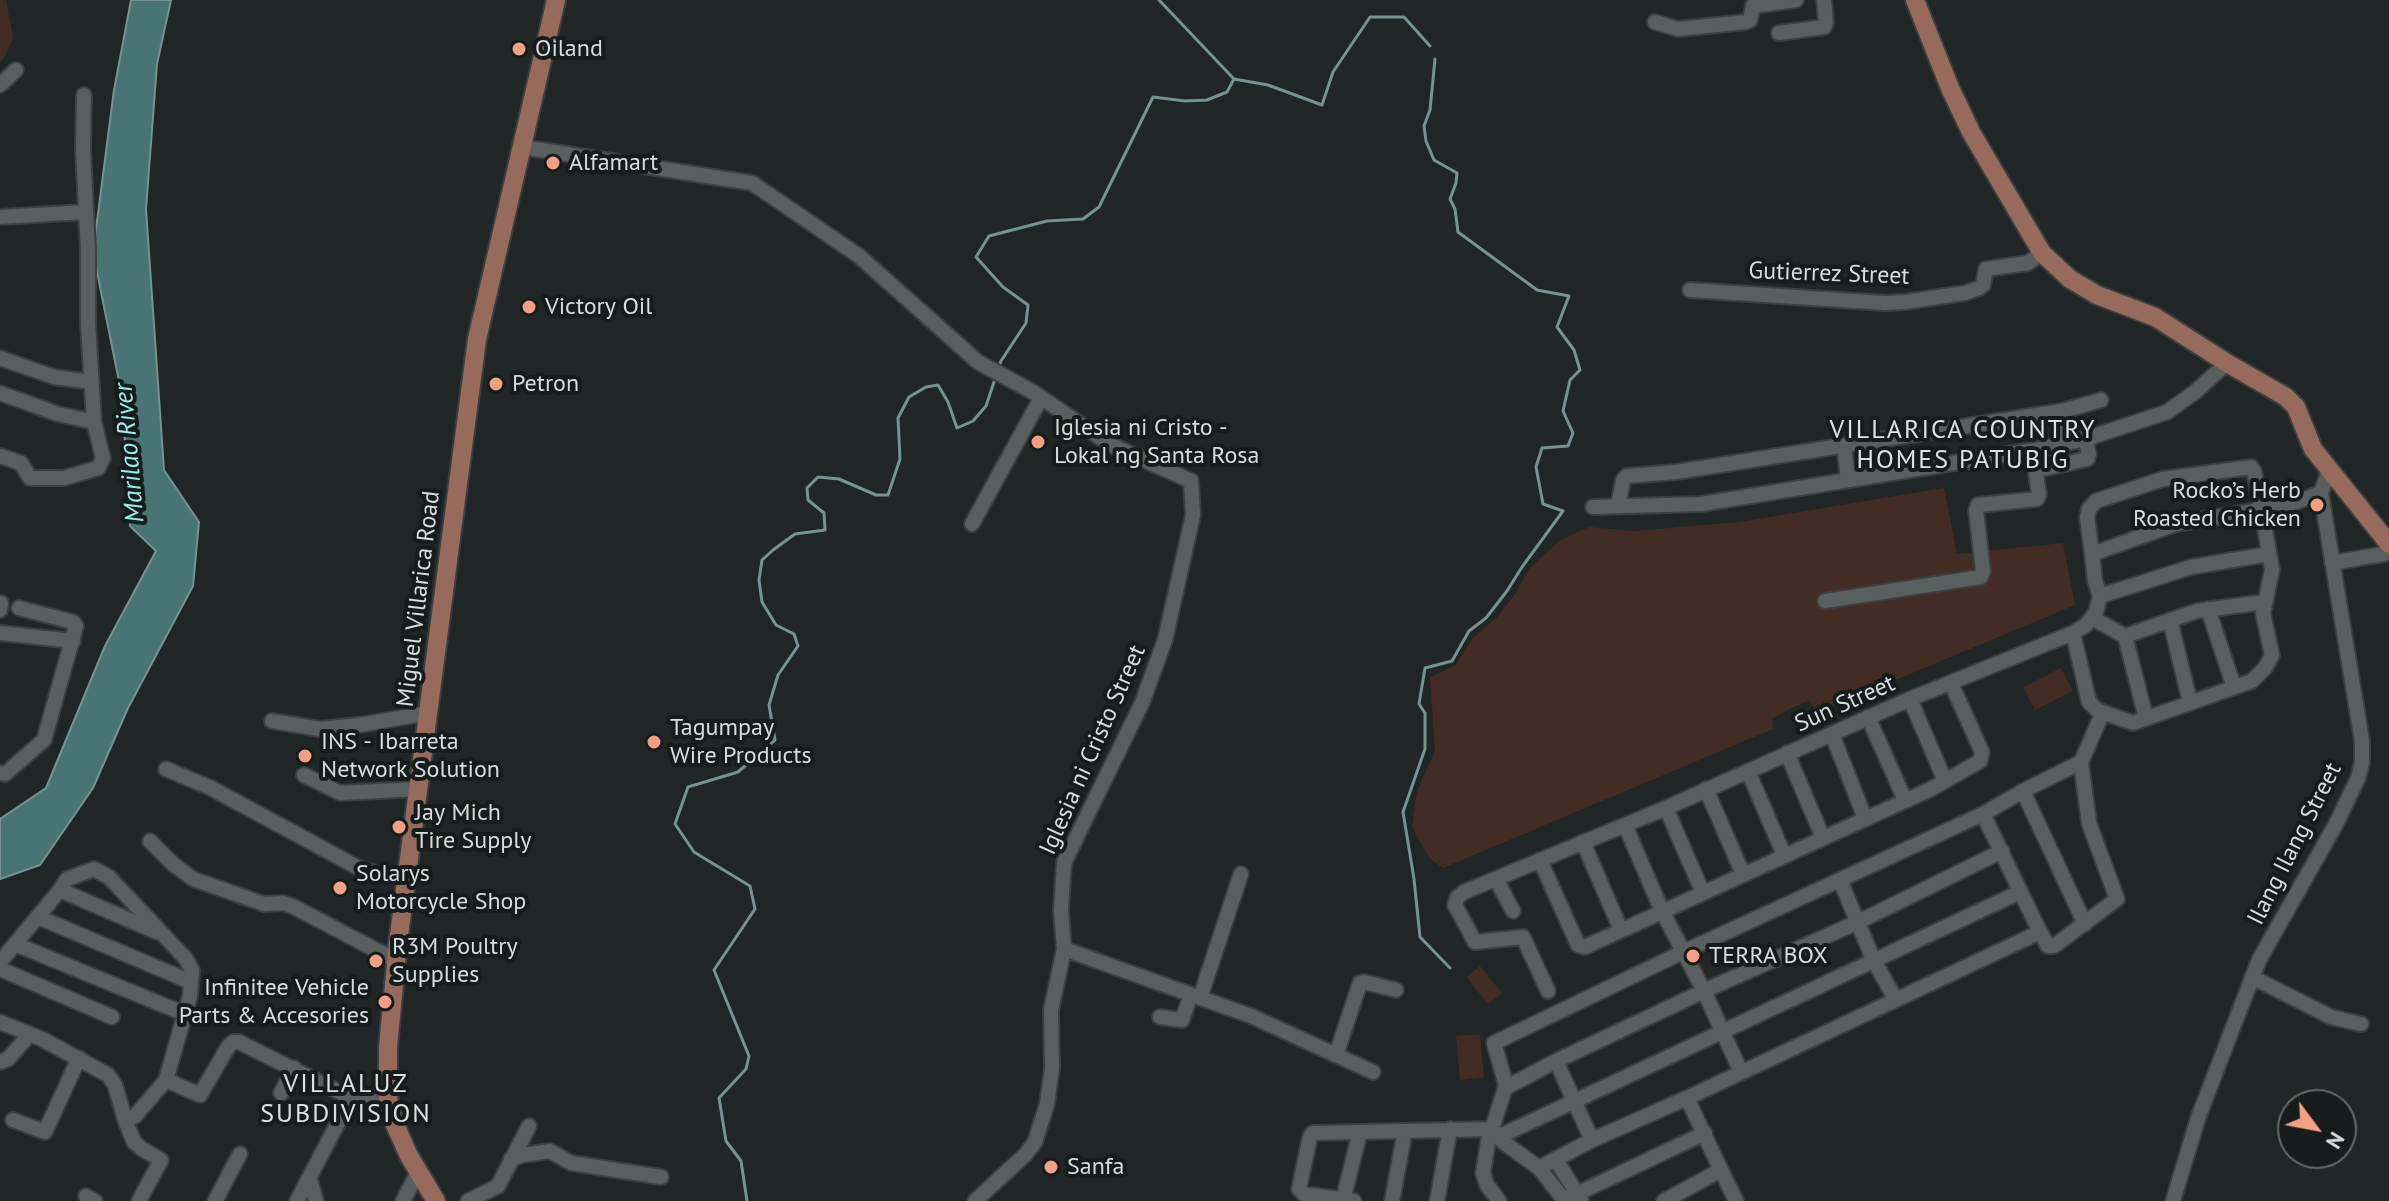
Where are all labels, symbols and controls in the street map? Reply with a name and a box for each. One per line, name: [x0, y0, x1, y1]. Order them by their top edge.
place label: Oiland: [535, 35, 603, 63]
marker: Oiland: [510, 40, 528, 58]
place label: Alfamart: [569, 149, 658, 177]
marker: Alfamart: [544, 154, 562, 172]
street label: Gutierrez Street: [1748, 257, 1910, 291]
place label: Victory Oil: [545, 293, 652, 321]
marker: Victory Oil: [520, 298, 538, 316]
place label: Petron: [512, 370, 579, 398]
marker: Petron: [487, 375, 505, 393]
water label: Marilao River: [108, 382, 152, 524]
place label: Iglesia ni Cristo - Lokal ng Santa Rosa: [1054, 414, 1259, 470]
district label: VILLARICA COUNTRY HOMES PATUBIG: [1829, 415, 2097, 476]
marker: Iglesia ni Cristo - Lokal ng Santa Rosa: [1029, 433, 1047, 451]
place label: Rocko’s Herb Roasted Chicken: [2133, 477, 2301, 533]
street label: Miguel Villarica Road: [391, 489, 447, 709]
marker: Rocko’s Herb Roasted Chicken: [2308, 496, 2326, 514]
street label: Iglesia ni Cristo Street: [1034, 641, 1152, 859]
street label: Sun Street: [1790, 669, 1900, 739]
place label: Tagumpay Wire Products: [670, 714, 812, 770]
place label: INS - Ibarreta Network Solution: [321, 728, 500, 784]
marker: Tagumpay Wire Products: [645, 733, 663, 751]
marker: INS - Ibarreta Network Solution: [296, 747, 314, 765]
street label: Ilang Ilang Street: [2242, 758, 2348, 930]
place label: Jay Mich Tire Supply: [415, 799, 531, 855]
marker: Jay Mich Tire Supply: [390, 818, 408, 836]
place label: Solarys Motorcycle Shop: [356, 860, 526, 916]
marker: Solarys Motorcycle Shop: [331, 879, 349, 897]
place label: R3M Poultry Supplies: [392, 933, 518, 989]
place label: TERRA BOX: [1709, 942, 1828, 970]
marker: TERRA BOX: [1684, 947, 1702, 965]
marker: R3M Poultry Supplies: [367, 952, 385, 970]
place label: Infinitee Vehicle Parts & Accesories: [179, 974, 369, 1030]
marker: Infinitee Vehicle Parts & Accesories: [376, 993, 394, 1011]
district label: VILLALUZ SUBDIVISION: [260, 1069, 432, 1130]
north arrow: [2277, 1089, 2357, 1169]
text: N: [2320, 1127, 2351, 1154]
place label: Sanfa: [1067, 1153, 1124, 1181]
marker: Sanfa: [1042, 1158, 1060, 1176]

